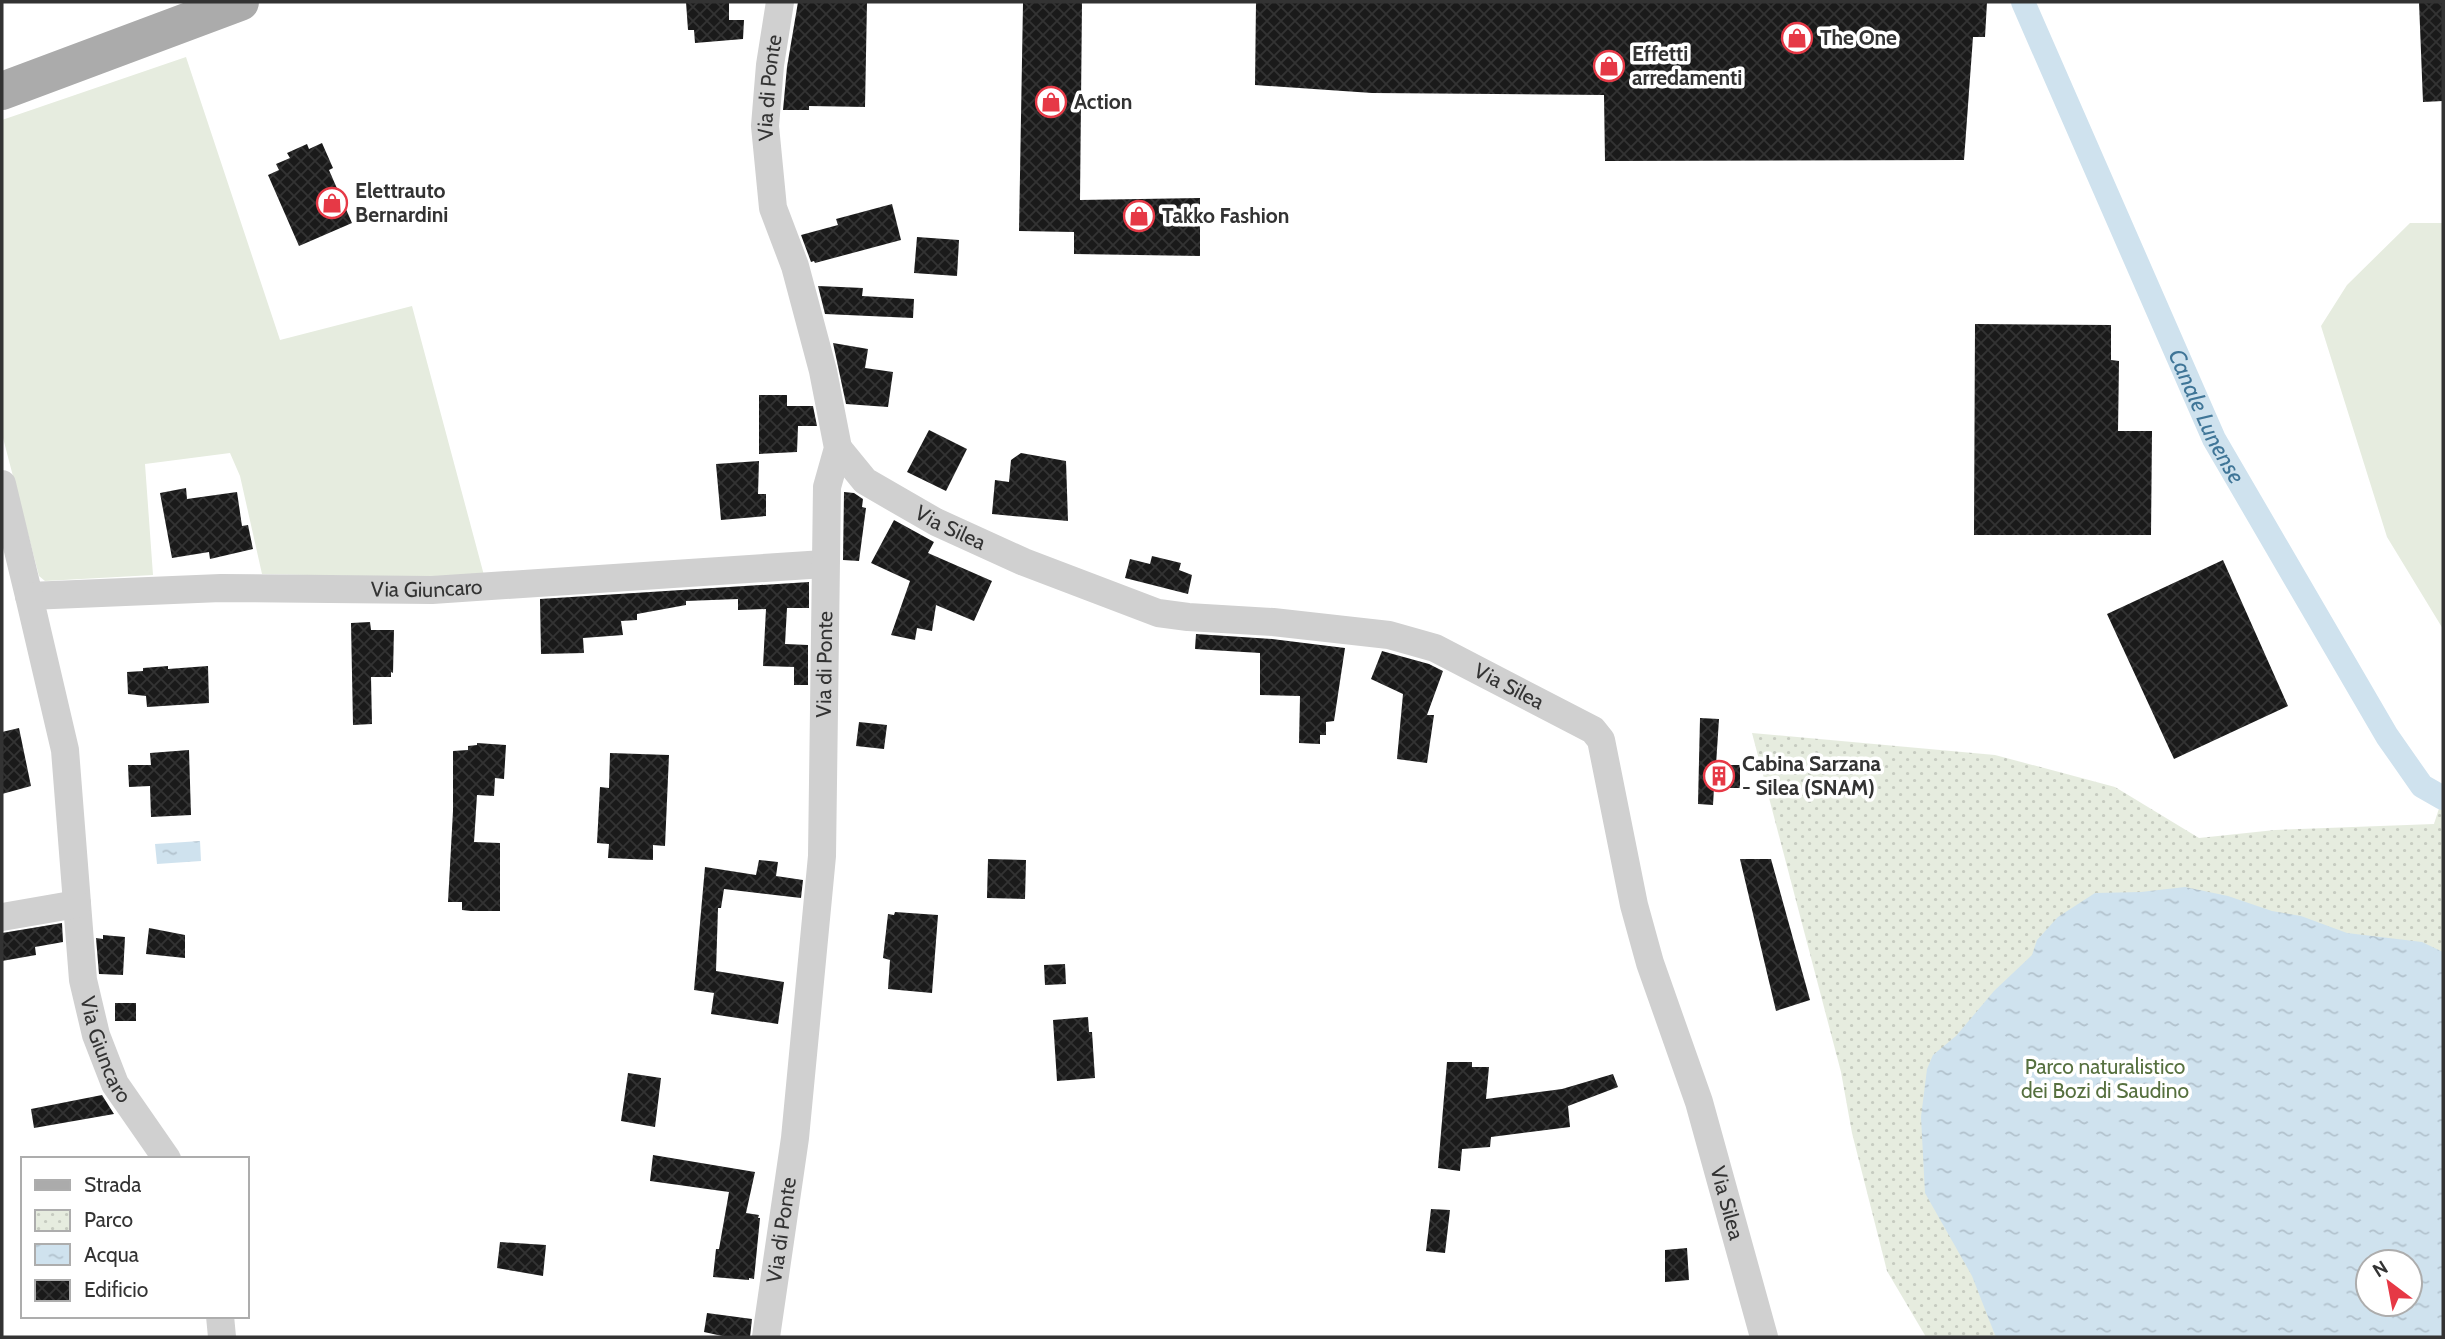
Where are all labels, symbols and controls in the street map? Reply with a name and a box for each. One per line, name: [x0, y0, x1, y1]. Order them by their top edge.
shop icon: The One: [1780, 21, 1814, 55]
place label: The One: [1820, 25, 1897, 50]
street label: Via di Ponte: [752, 33, 787, 142]
place label: Effetti arredamenti: [1632, 41, 1742, 90]
shop icon: Effetti arredamenti: [1592, 49, 1626, 83]
shop icon: Action: [1034, 85, 1068, 119]
place label: Action: [1074, 89, 1132, 114]
place label: Elettrauto Bernardini: [355, 178, 448, 227]
shop icon: Elettrauto Bernardini: [315, 186, 349, 220]
shop icon: Takko Fashion: [1122, 199, 1156, 233]
place label: Takko Fashion: [1162, 203, 1289, 228]
water label: Canale Lunense: [2162, 345, 2251, 488]
street label: Via Silea: [911, 500, 990, 555]
street label: Via Giuncaro: [371, 574, 483, 602]
street label: Via di Ponte: [811, 611, 837, 718]
street label: Via Silea: [1470, 658, 1548, 714]
place label: Cabina Sarzana - Silea (SNAM): [1742, 751, 1882, 800]
building icon: Cabina Sarzana - Silea (SNAM): [1702, 759, 1736, 793]
street label: Via Giuncaro: [75, 994, 137, 1107]
park label: Parco naturalistico dei Bozi di Saudino: [2021, 1054, 2189, 1103]
legend: [21, 1157, 248, 1318]
street label: Via Silea: [1705, 1163, 1749, 1242]
text: Strada: [84, 1172, 141, 1197]
street label: Via di Ponte: [761, 1175, 801, 1285]
text: Parco: [84, 1207, 133, 1232]
text: Acqua: [84, 1242, 139, 1267]
north arrow: [2354, 1248, 2424, 1318]
text: N: [2368, 1256, 2392, 1282]
text: Edificio: [84, 1277, 148, 1302]

